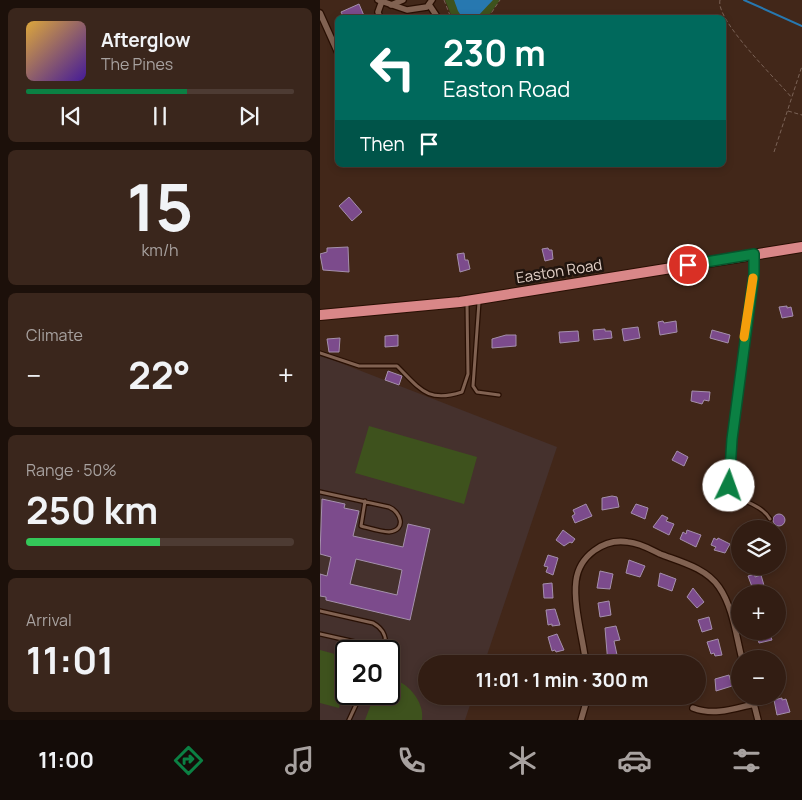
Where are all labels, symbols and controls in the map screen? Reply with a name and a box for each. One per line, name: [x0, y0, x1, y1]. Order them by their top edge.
text: Afterglow: [101, 27, 190, 53]
text: 230 m: [443, 29, 546, 77]
icon: left: [360, 35, 425, 100]
text: The Pines: [101, 53, 173, 75]
text: Easton Road: [443, 74, 570, 104]
icon: previous: [57, 102, 85, 130]
icon: pause: [146, 102, 174, 130]
icon: next: [235, 102, 263, 130]
icon: arrive: [415, 130, 443, 158]
text: Then: [360, 131, 405, 157]
text: 15: [127, 162, 193, 251]
text: km/h: [141, 239, 179, 261]
pin: [667, 244, 709, 286]
icon: arrive: [674, 251, 702, 279]
street label: Easton Road: [514, 254, 604, 288]
text: Climate: [26, 324, 83, 346]
text: 22°: [128, 348, 191, 400]
text: −: [26, 356, 41, 394]
text: +: [278, 356, 294, 394]
text: Range · 50%: [26, 459, 117, 481]
position arrow: [702, 459, 754, 511]
text: 250 km: [26, 483, 158, 535]
map controls: [731, 520, 786, 705]
button: layers: [731, 520, 786, 575]
button: +: [731, 585, 786, 640]
text: Arrival: [26, 609, 72, 631]
text: 11:01: [26, 633, 114, 685]
speed limit sign: 20: [335, 640, 400, 705]
button: −: [731, 650, 786, 705]
text: 11:01 · 1 min · 300 m: [476, 667, 648, 693]
icon: directions: [171, 743, 206, 778]
icon: music: [282, 743, 317, 778]
icon: phone: [394, 743, 429, 778]
icon: climate: [505, 743, 540, 778]
icon: car: [617, 743, 652, 778]
icon: filters: [729, 743, 764, 778]
text: 11:00: [38, 745, 94, 775]

